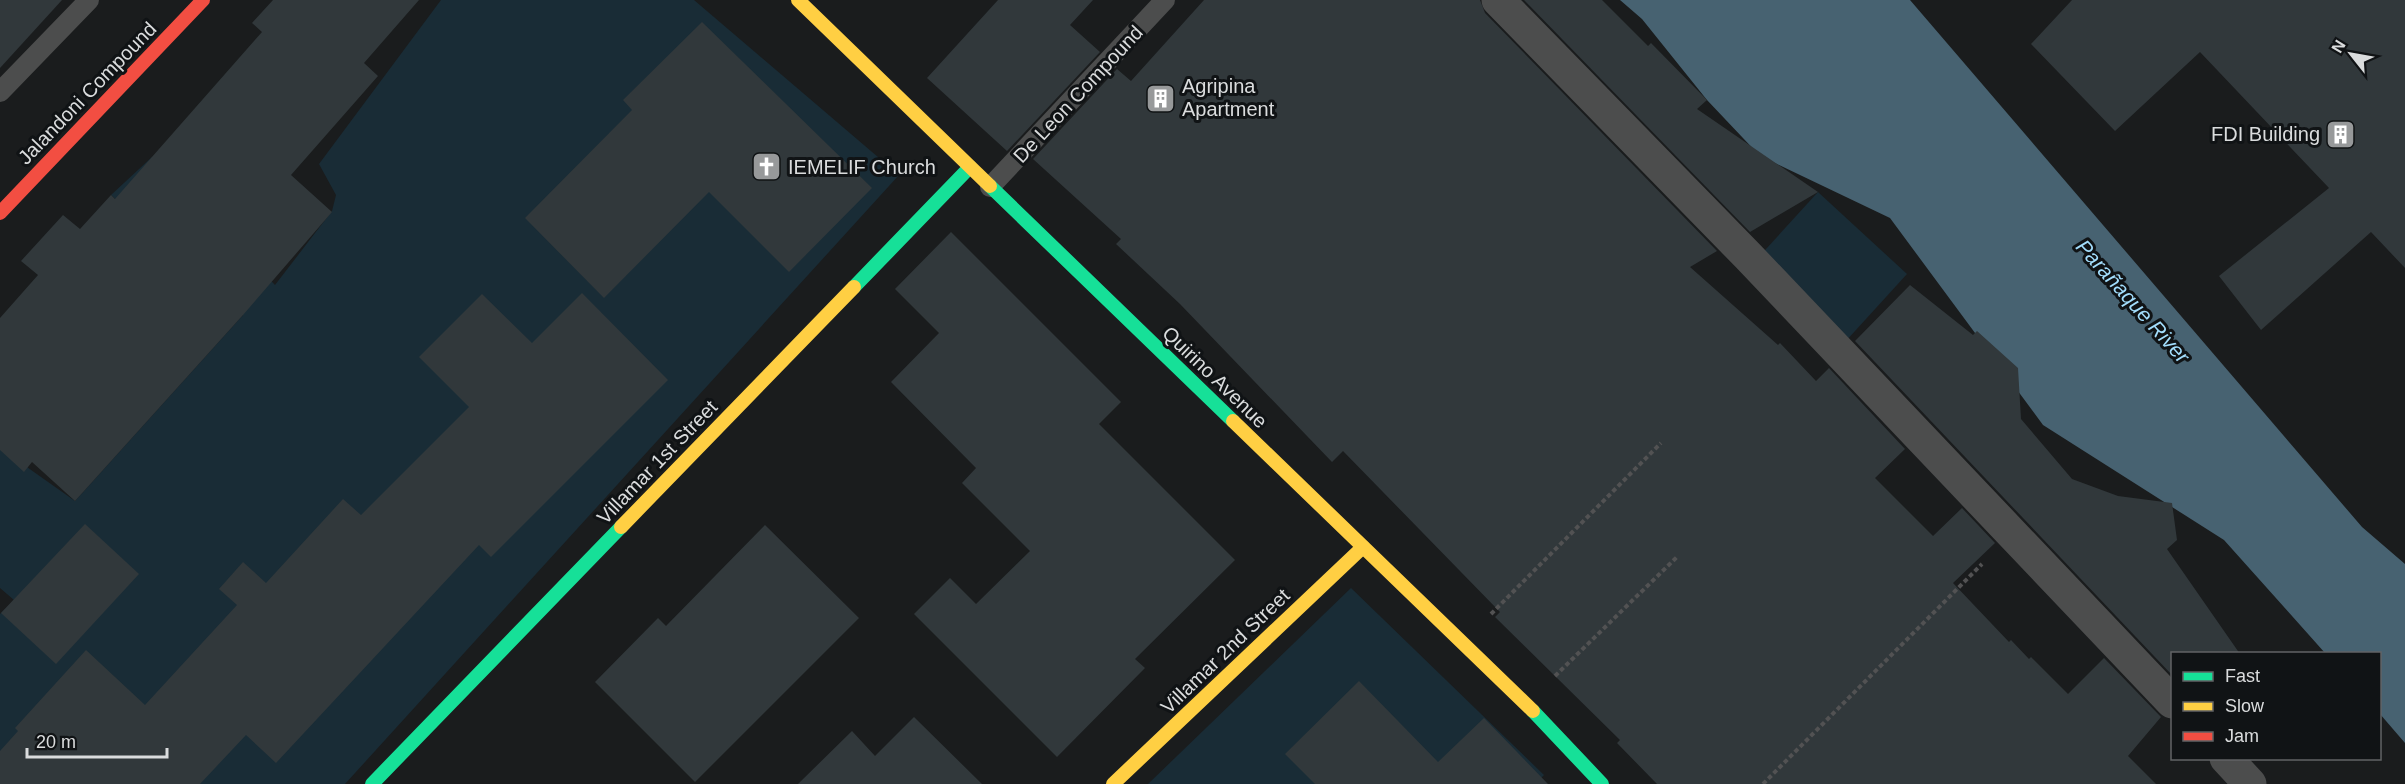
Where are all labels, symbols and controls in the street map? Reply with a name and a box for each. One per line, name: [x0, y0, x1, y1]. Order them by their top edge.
street label: Jalandoni Compound: [13, 17, 161, 169]
street label: De Leon Compound: [1009, 21, 1147, 167]
north arrow: [2321, 24, 2381, 84]
text: N: [2328, 37, 2349, 56]
place label: Agripina Apartment: [1182, 75, 1275, 120]
building icon: Agripina Apartment: [1145, 82, 1177, 114]
building icon: FDI Building: [2325, 118, 2357, 150]
place label: FDI Building: [2211, 123, 2320, 145]
church icon: IEMELIF Church: [751, 151, 783, 183]
place label: IEMELIF Church: [788, 156, 936, 178]
water label: Parañaque River: [2072, 235, 2195, 368]
street label: Quirino Avenue: [1158, 322, 1272, 432]
street label: Villamar 1st Street: [592, 395, 722, 528]
street label: Villamar 2nd Street: [1156, 584, 1294, 718]
legend: [2171, 652, 2381, 760]
text: Fast: [2225, 666, 2260, 686]
text: Slow: [2225, 696, 2265, 716]
scale bar: [27, 721, 166, 759]
text: Jam: [2225, 726, 2259, 746]
text: 20 m: [36, 732, 76, 752]

